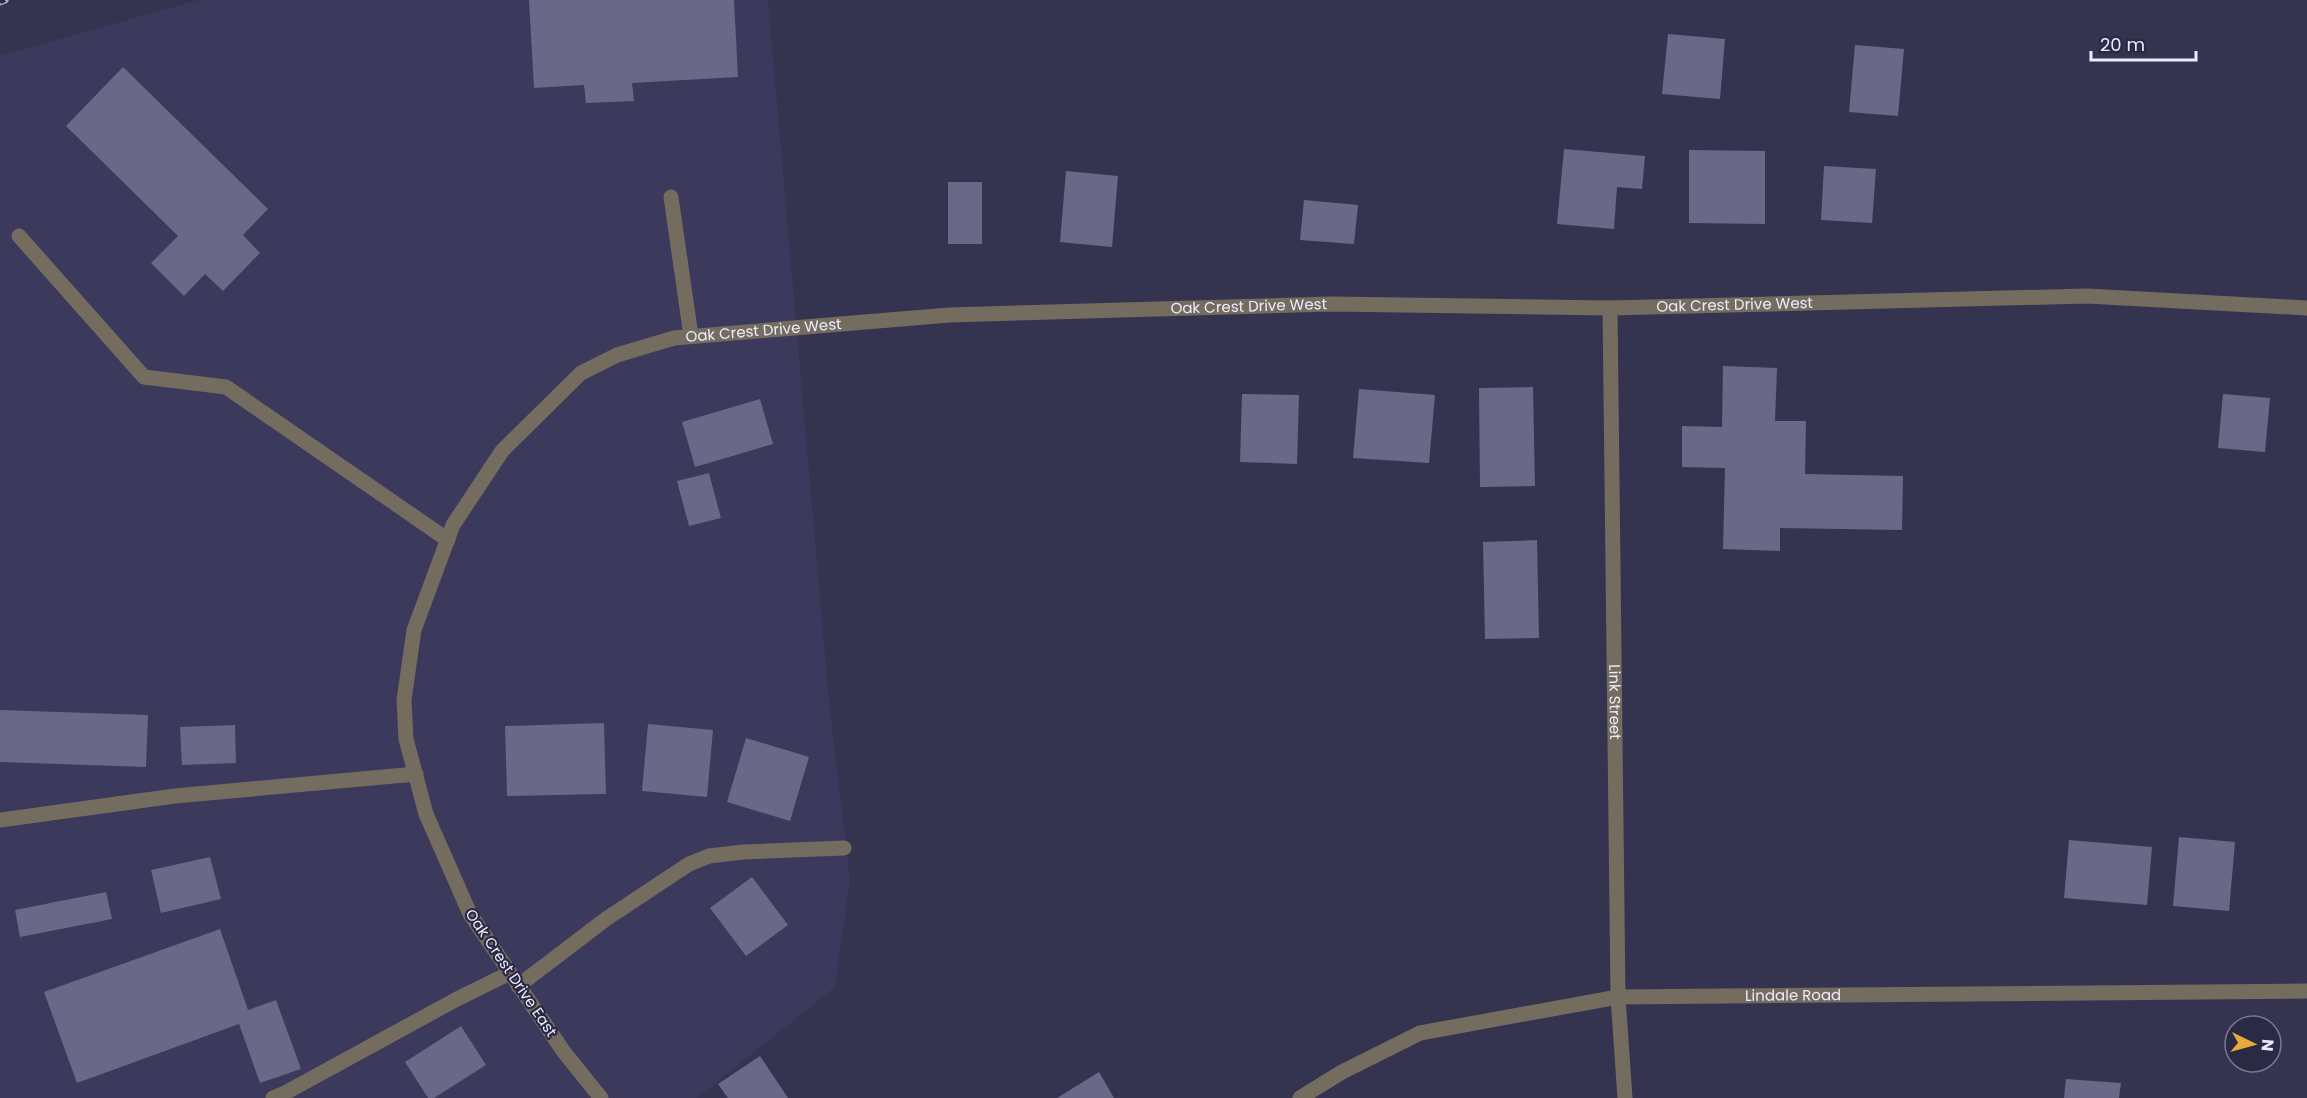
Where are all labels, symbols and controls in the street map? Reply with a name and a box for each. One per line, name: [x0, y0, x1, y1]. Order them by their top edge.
scale bar: [2091, 24, 2196, 62]
text: 20 m: [2100, 32, 2145, 57]
street label: Oak Crest Drive West: [1656, 292, 1813, 317]
street label: Oak Crest Drive West: [1170, 293, 1327, 319]
street label: Oak Crest Drive West: [685, 313, 842, 347]
street label: Link Street: [1604, 664, 1626, 740]
street label: Oak Crest Drive East: [461, 905, 562, 1041]
street label: Lindale Road: [1745, 984, 1841, 1006]
north arrow: [2223, 1014, 2283, 1074]
text: N: [2255, 1038, 2279, 1052]

